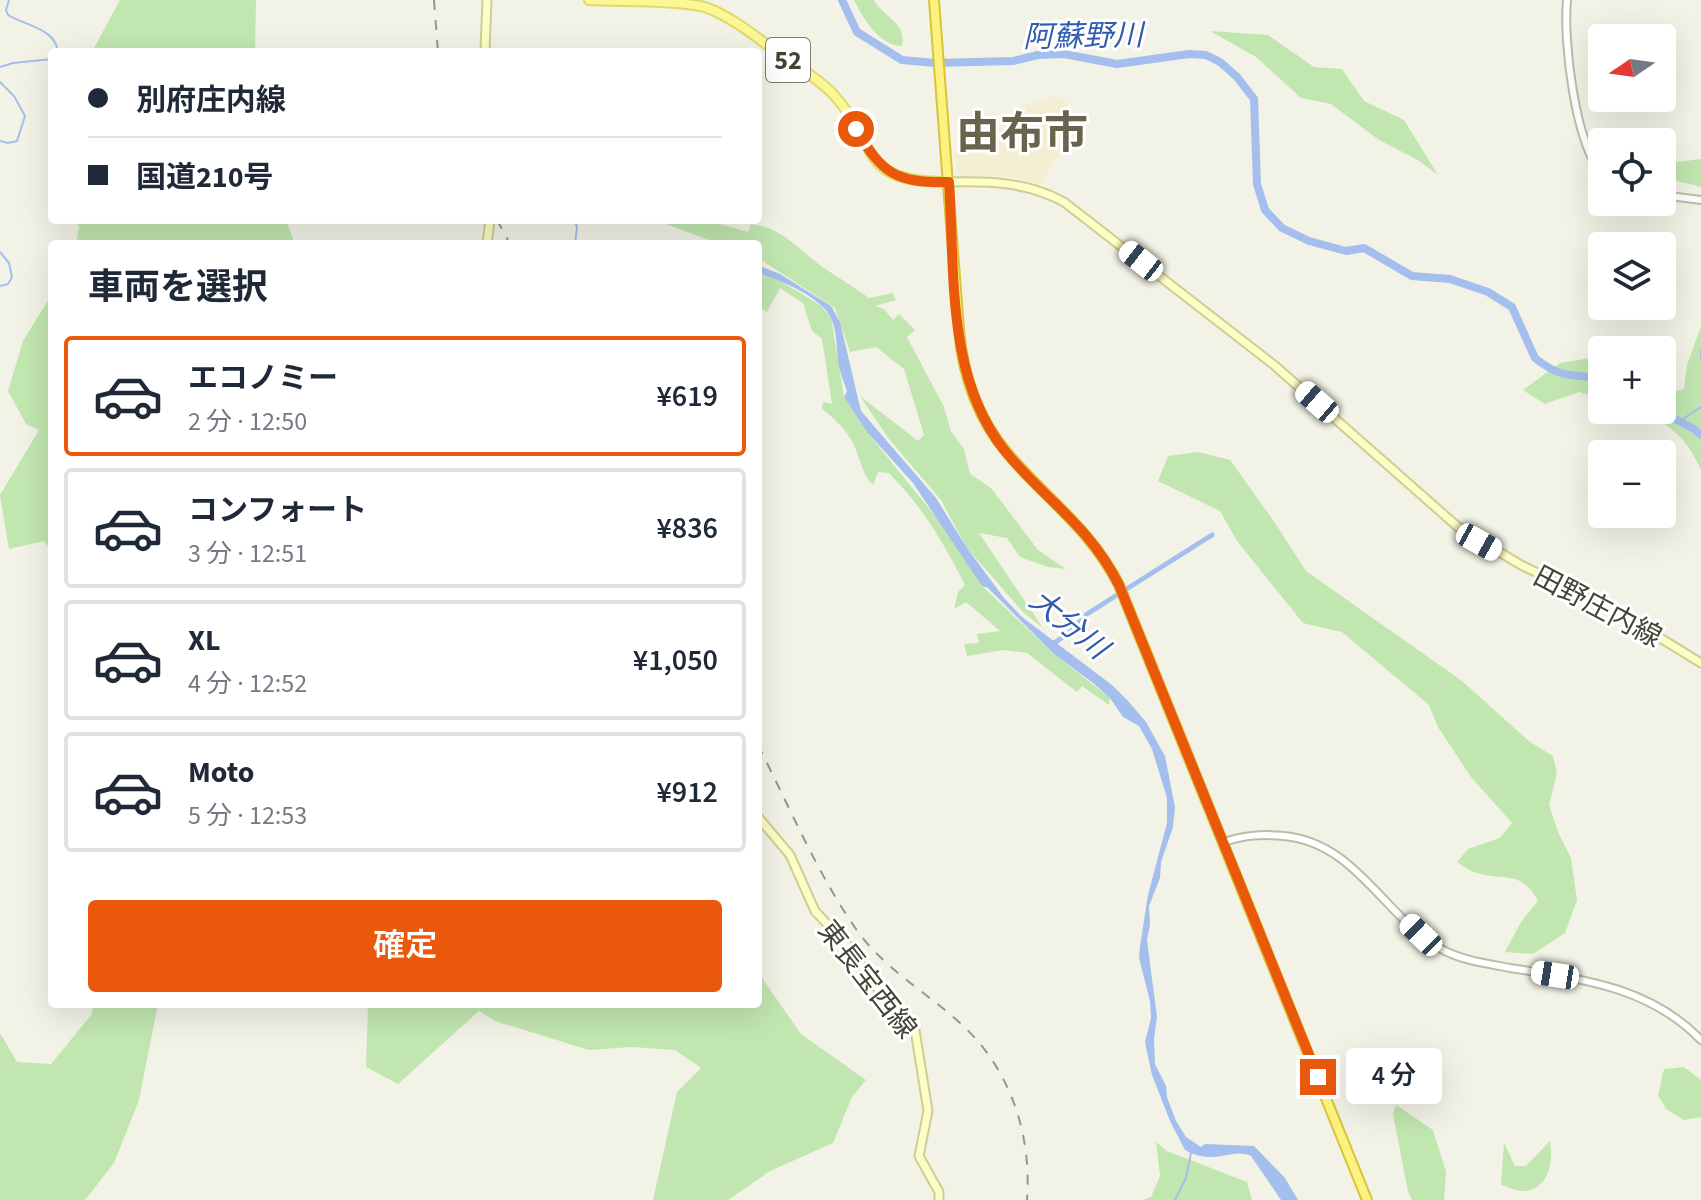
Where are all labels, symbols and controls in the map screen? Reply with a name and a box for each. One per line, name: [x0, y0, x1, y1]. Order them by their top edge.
water label: 阿蘇野川: [1023, 14, 1146, 59]
north arrow: [1588, 24, 1676, 112]
map controls: [1588, 24, 1676, 528]
road number: 52: [766, 38, 810, 82]
text: 別府庄内線: [136, 79, 286, 122]
district label: 由布市: [956, 103, 1088, 166]
route start: [838, 111, 874, 147]
button: locate: [1588, 128, 1676, 216]
text: 国道210号: [136, 156, 274, 199]
button: layers: [1588, 232, 1676, 320]
car: [1115, 237, 1167, 285]
text: 車両を選択: [88, 262, 268, 313]
button: +: [1588, 336, 1676, 424]
text: エコノミー: [188, 357, 338, 400]
icon: car: [92, 360, 164, 432]
text: ¥619: [656, 375, 718, 418]
car: [1291, 377, 1343, 427]
text: 2 分 · 12:50: [188, 403, 307, 440]
button: −: [1588, 440, 1676, 528]
text: コンフォート: [188, 489, 367, 532]
icon: car: [92, 492, 164, 564]
text: ¥836: [656, 507, 718, 550]
car: [1452, 520, 1506, 564]
text: 3 分 · 12:51: [188, 535, 307, 572]
street label: 田野庄内線: [1526, 556, 1669, 657]
water label: 大分川: [1020, 579, 1120, 671]
text: XL: [188, 619, 221, 662]
icon: car: [92, 624, 164, 696]
text: ¥1,050: [633, 639, 718, 682]
text: 4 分 · 12:52: [188, 665, 307, 702]
text: Moto: [188, 751, 254, 794]
icon: car: [92, 756, 164, 828]
text: ¥912: [656, 771, 718, 814]
text: 5 分 · 12:53: [188, 797, 307, 834]
button: 確定: [88, 900, 722, 992]
car: [1395, 910, 1447, 960]
street label: 東長宝西線: [808, 912, 926, 1047]
car: [1529, 959, 1581, 991]
callout: 4 分: [1346, 1049, 1442, 1105]
text: 4 分: [1372, 1057, 1416, 1094]
route end: [1300, 1059, 1336, 1095]

